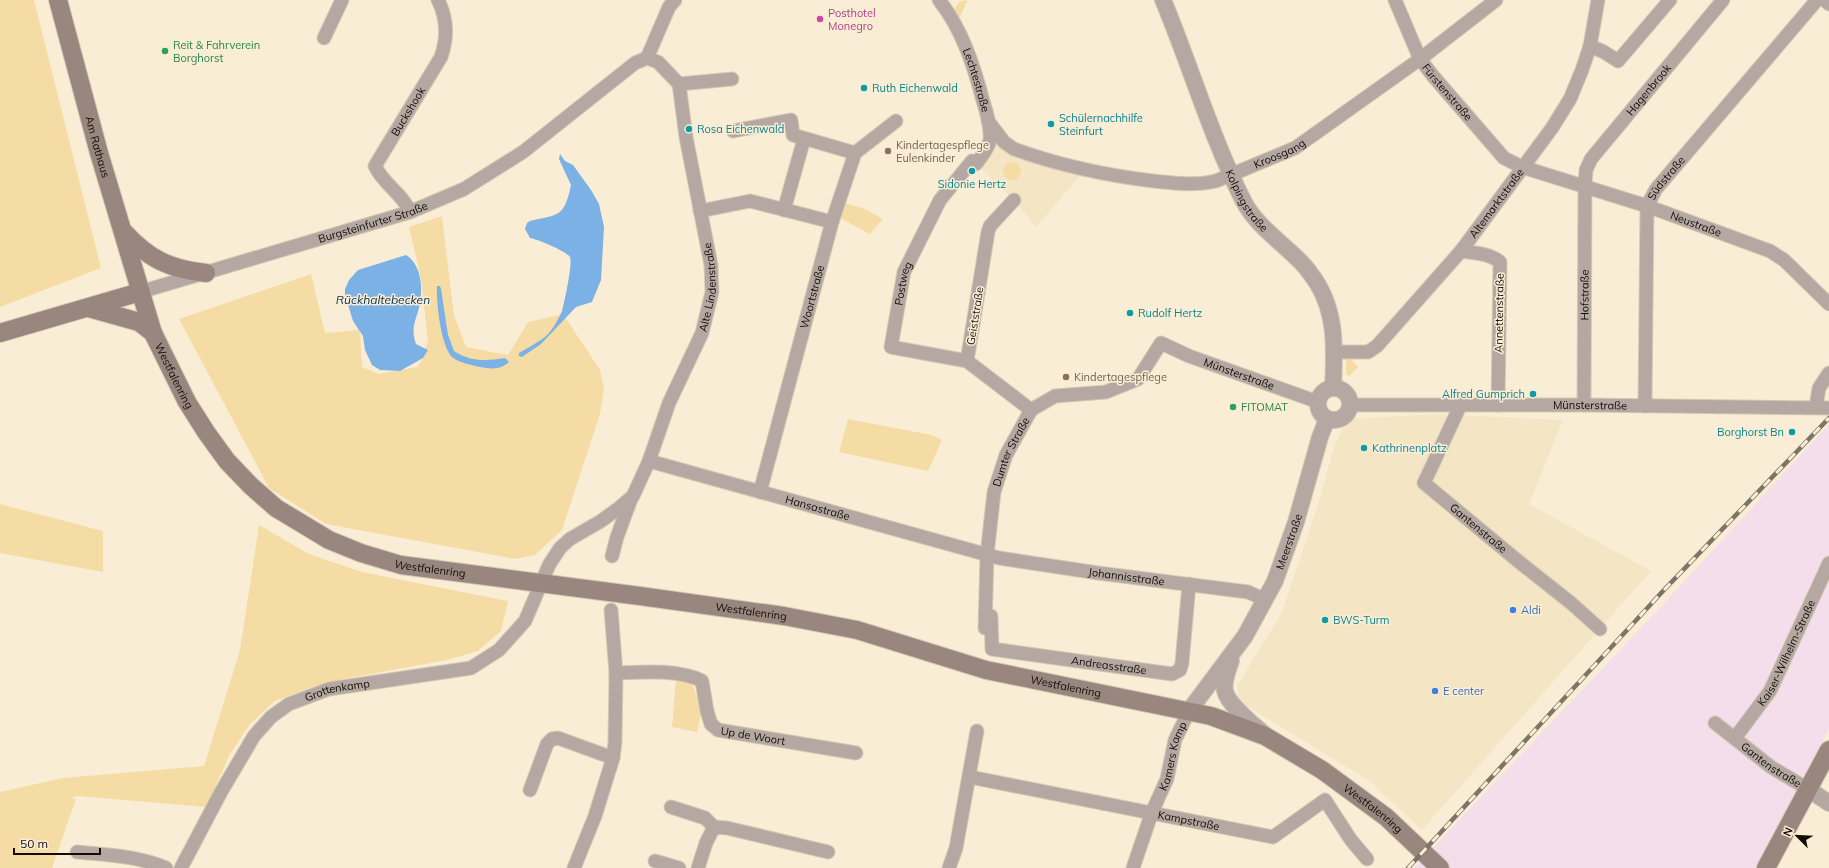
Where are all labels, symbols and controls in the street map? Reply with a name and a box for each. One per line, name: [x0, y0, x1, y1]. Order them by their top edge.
place label: Posthotel Monegro: [828, 6, 876, 33]
marker: Posthotel Monegro: [815, 14, 825, 24]
place label: Reit & Fahrverein Borghorst: [173, 38, 260, 65]
marker: Reit & Fahrverein Borghorst: [160, 46, 170, 56]
street label: Lechtestraße: [960, 46, 993, 114]
street label: Fürstenstraße: [1419, 61, 1476, 124]
street label: Hagenbrook: [1623, 61, 1674, 119]
place label: Ruth Eichenwald: [872, 81, 958, 95]
marker: Ruth Eichenwald: [859, 83, 869, 93]
street label: Buckshook: [388, 84, 428, 139]
place label: Schülernachhilfe Steinfurt: [1059, 111, 1143, 138]
street label: Am Rathaus: [82, 114, 113, 179]
marker: Schülernachhilfe Steinfurt: [1046, 119, 1056, 129]
place label: Rosa Eichenwald: [697, 122, 784, 136]
marker: Rosa Eichenwald: [684, 124, 694, 134]
street label: Kroosgang: [1252, 136, 1308, 171]
place label: Kindertagespflege Eulenkinder: [896, 138, 989, 165]
marker: Kindertagespflege Eulenkinder: [883, 146, 893, 156]
street label: Südstraße: [1644, 153, 1688, 202]
marker: Sidonie Hertz: [967, 166, 977, 176]
street label: Altemarktstraße: [1466, 166, 1527, 241]
street label: Kolpingstraße: [1223, 167, 1271, 235]
place label: Sidonie Hertz: [938, 177, 1007, 191]
street label: Burgsteinfurter Straße: [316, 198, 430, 246]
street label: Neustraße: [1668, 208, 1723, 240]
street label: Alte Lindenstraße: [696, 242, 719, 333]
street label: Postweg: [891, 259, 915, 306]
street label: Woortstraße: [797, 264, 827, 330]
street label: Hofstraße: [1577, 269, 1592, 321]
street label: Annettenstraße: [1491, 273, 1507, 353]
street label: Geiststraße: [963, 286, 987, 346]
water label: Rückhaltebecken: [336, 292, 430, 307]
place label: Rudolf Hertz: [1138, 306, 1203, 320]
marker: Rudolf Hertz: [1125, 308, 1135, 318]
street label: Westfalenring: [152, 340, 197, 411]
street label: Münsterstraße: [1202, 355, 1276, 393]
place label: Kindertagespflege: [1074, 370, 1167, 384]
marker: Kindertagespflege: [1061, 372, 1071, 382]
place label: Alfred Gumprich: [1442, 387, 1525, 401]
marker: Alfred Gumprich: [1528, 389, 1538, 399]
street label: Münsterstraße: [1553, 398, 1627, 413]
place label: FITOMAT: [1241, 400, 1288, 414]
marker: FITOMAT: [1228, 402, 1238, 412]
street label: Dumter Straße: [989, 415, 1033, 488]
place label: Borghorst Bn: [1717, 425, 1784, 439]
marker: Borghorst Bn: [1787, 427, 1797, 437]
place label: Kathrinenplatz: [1372, 441, 1447, 455]
marker: Kathrinenplatz: [1359, 443, 1369, 453]
street label: Hansastraße: [784, 492, 852, 523]
street label: Gantenstraße: [1447, 500, 1510, 556]
street label: Meerstraße: [1273, 512, 1305, 571]
street label: Westfalenring: [393, 556, 467, 580]
street label: Johannisstraße: [1087, 565, 1165, 588]
street label: Kaiser-Wilhelm-Straße: [1754, 598, 1818, 709]
street label: Westfalenring: [715, 600, 788, 623]
place label: Aldi: [1521, 603, 1541, 617]
marker: Aldi: [1508, 605, 1518, 615]
place label: BWS-Turm: [1333, 613, 1389, 627]
marker: BWS-Turm: [1320, 615, 1330, 625]
street label: Andreasstraße: [1070, 653, 1147, 677]
street label: Westfalenring: [1029, 672, 1102, 700]
street label: Grottenkamp: [303, 676, 371, 705]
place label: E center: [1443, 684, 1484, 698]
marker: E center: [1430, 686, 1440, 696]
street label: Kamers Kamp: [1156, 719, 1190, 793]
street label: Up de Woort: [720, 724, 787, 748]
street label: Gantenstraße: [1738, 739, 1804, 790]
street label: Westfalenring: [1340, 781, 1406, 836]
street label: Kampstraße: [1157, 807, 1221, 833]
north arrow: [1777, 816, 1817, 856]
text: N: [1780, 825, 1796, 839]
scale bar: [14, 830, 100, 856]
text: 50 m: [20, 836, 48, 851]

